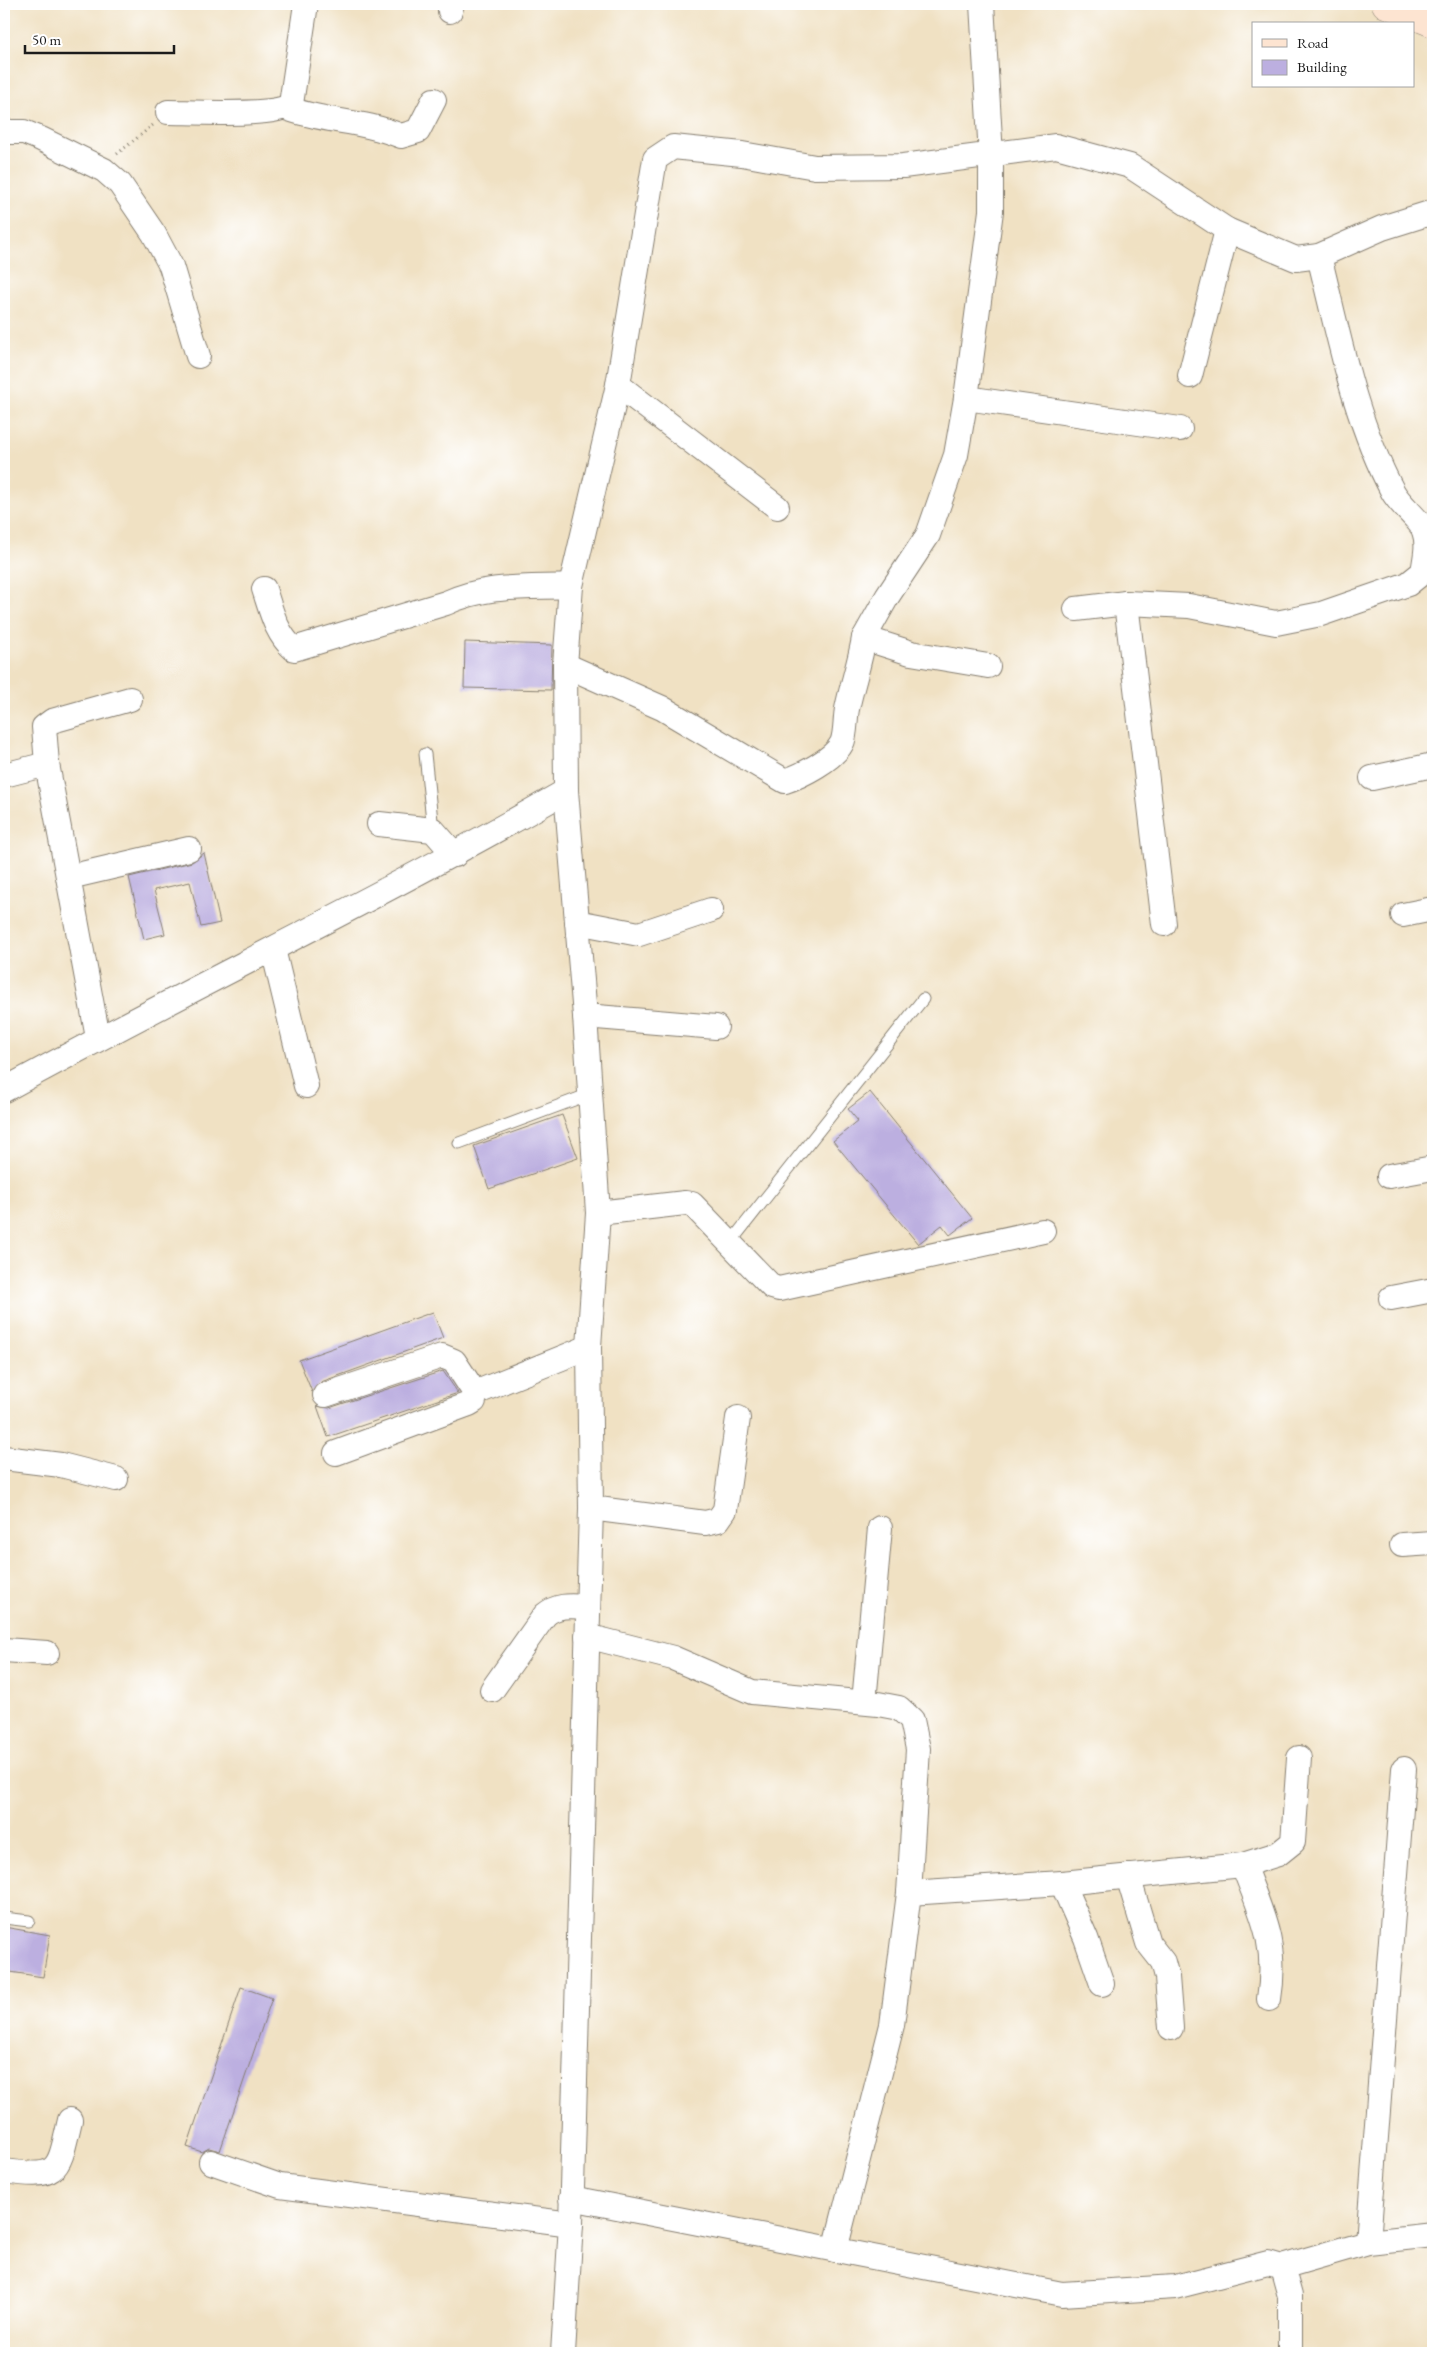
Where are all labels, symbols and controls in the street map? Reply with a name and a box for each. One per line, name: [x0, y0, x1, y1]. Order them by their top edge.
scale bar: [25, 22, 174, 54]
legend: [1252, 22, 1414, 88]
text: 50 m: [32, 30, 61, 49]
text: Road: [1297, 33, 1329, 52]
text: Building: [1297, 57, 1347, 76]

